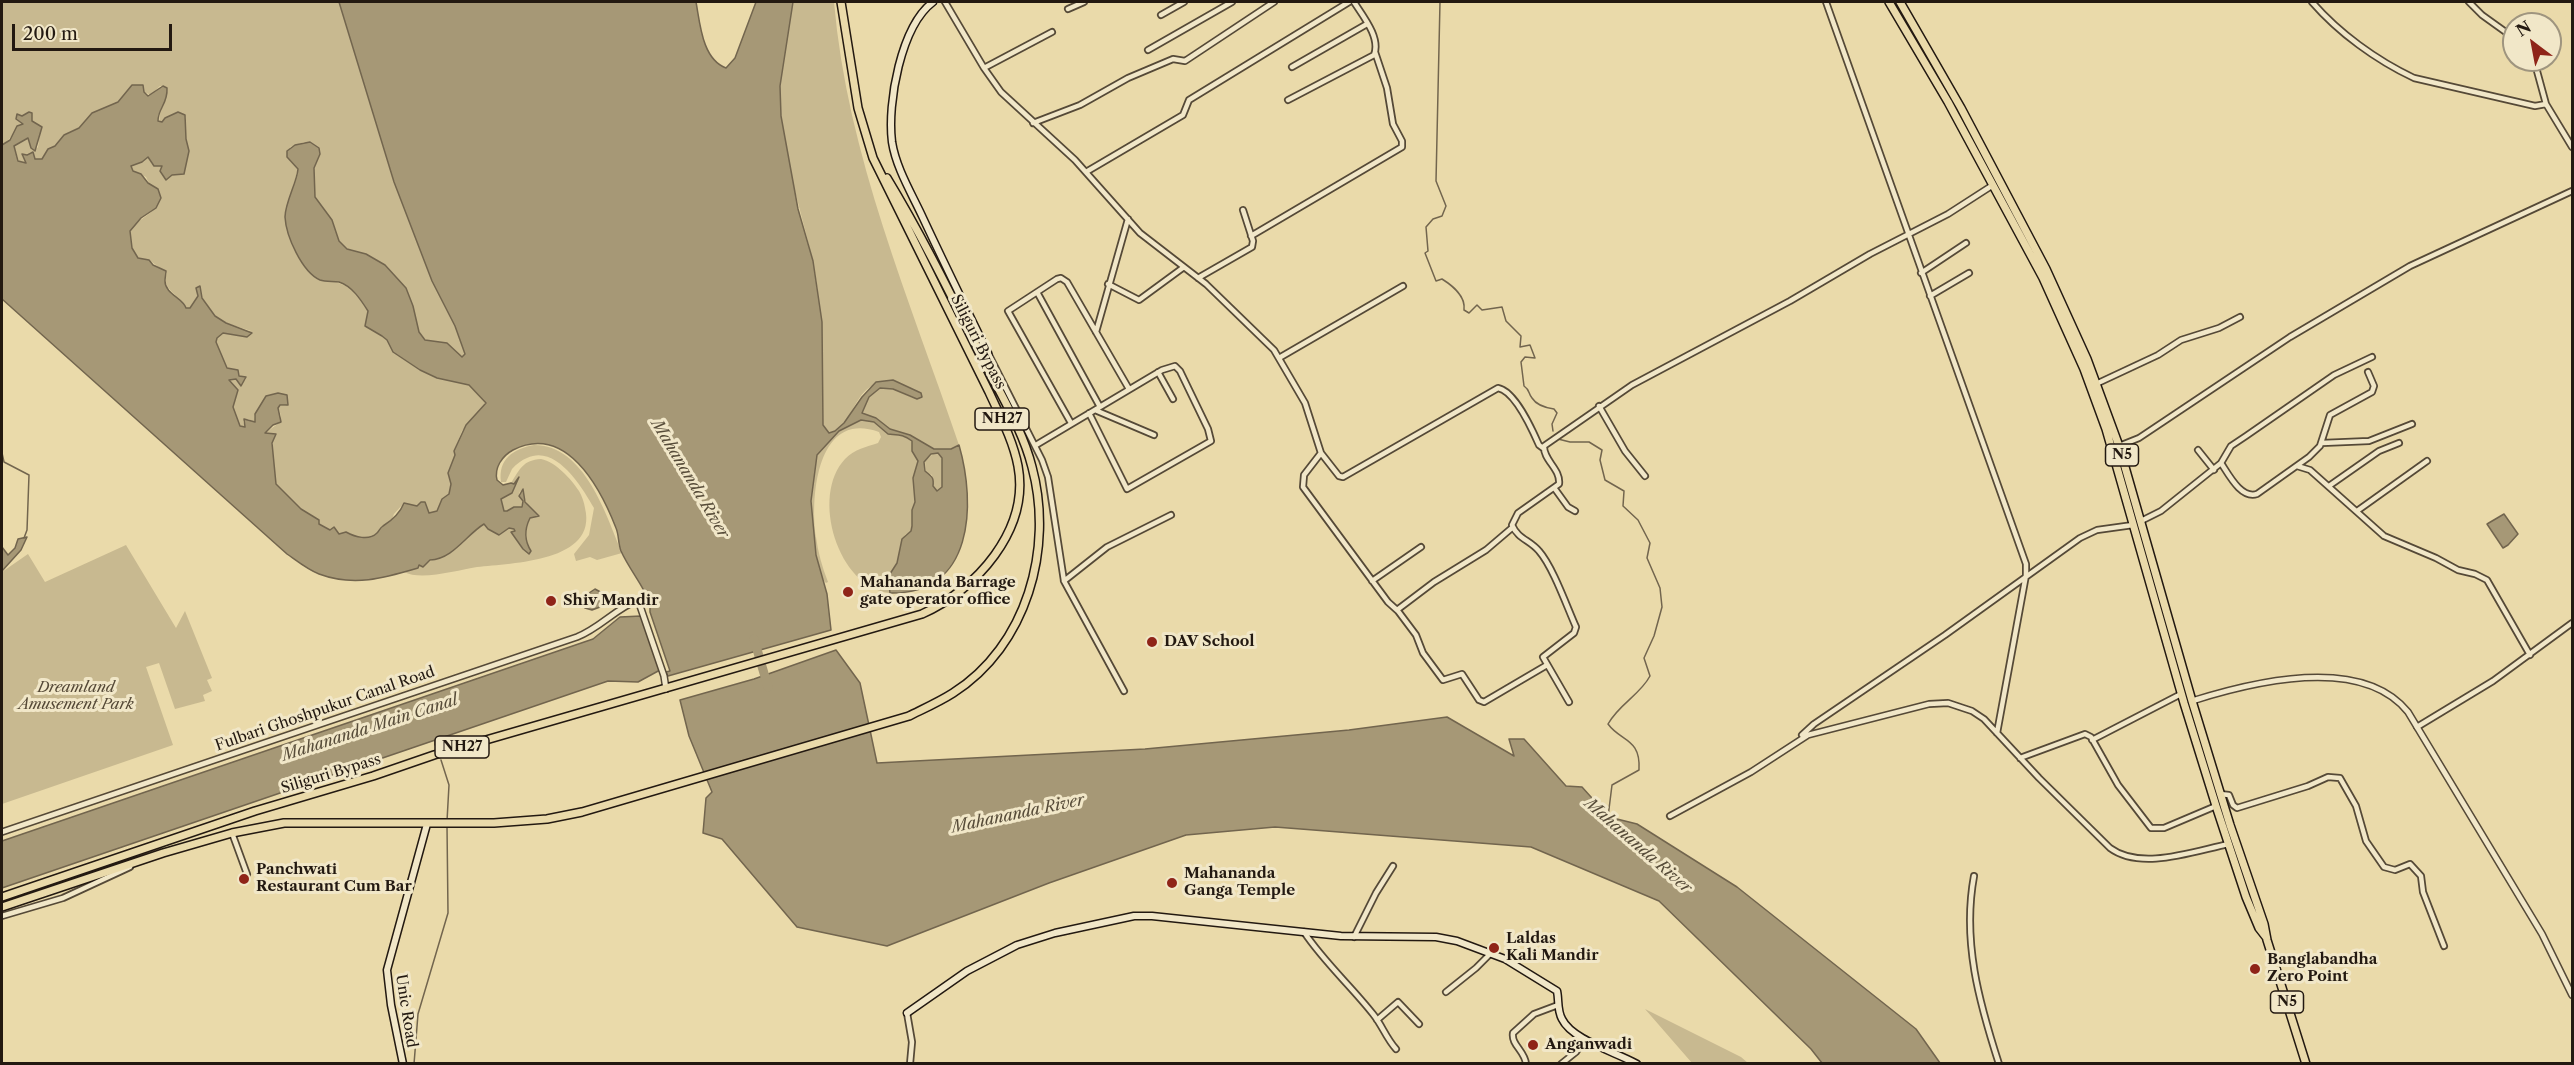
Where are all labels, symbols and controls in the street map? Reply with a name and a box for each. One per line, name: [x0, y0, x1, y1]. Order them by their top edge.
scale bar: [15, 12, 176, 50]
north arrow: [2502, 12, 2562, 72]
text: N: [2512, 16, 2535, 41]
text: 200 m: [23, 23, 78, 45]
street label: Siliguri Bypass: [946, 292, 1010, 392]
road number: NH27: [975, 408, 1029, 430]
water label: Mahananda River: [647, 416, 733, 542]
road number: N5: [2106, 444, 2138, 466]
place label: Mahananda Barrage gate operator office: [860, 574, 1016, 609]
marker: Mahananda Barrage gate operator office: [841, 585, 855, 599]
place label: Shiv Mandir: [563, 592, 658, 610]
marker: Shiv Mandir: [544, 594, 558, 608]
place label: DAV School: [1164, 633, 1255, 651]
marker: DAV School: [1145, 635, 1159, 649]
street label: Fulbari Ghoshpukur Canal Road: [213, 663, 437, 755]
park label: Dreamland Amusement Park: [18, 679, 134, 714]
water label: Mahananda Main Canal: [280, 690, 460, 766]
road number: NH27: [435, 736, 489, 758]
street label: Siliguri Bypass: [279, 750, 383, 798]
water label: Mahananda River: [950, 791, 1086, 837]
water label: Mahananda River: [1581, 794, 1695, 898]
place label: Panchwati Restaurant Cum Bar: [256, 861, 412, 896]
place label: Mahananda Ganga Temple: [1184, 865, 1295, 900]
marker: Panchwati Restaurant Cum Bar: [237, 872, 251, 886]
marker: Mahananda Ganga Temple: [1165, 876, 1179, 890]
place label: Laldas Kali Mandir: [1506, 930, 1599, 965]
marker: Laldas Kali Mandir: [1487, 941, 1501, 955]
place label: Banglabandha Zero Point: [2267, 951, 2377, 986]
marker: Banglabandha Zero Point: [2248, 962, 2262, 976]
street label: Unic Road: [391, 973, 421, 1049]
road number: N5: [2270, 991, 2304, 1013]
place label: Anganwadi: [1545, 1036, 1632, 1054]
marker: Anganwadi: [1526, 1038, 1540, 1052]

